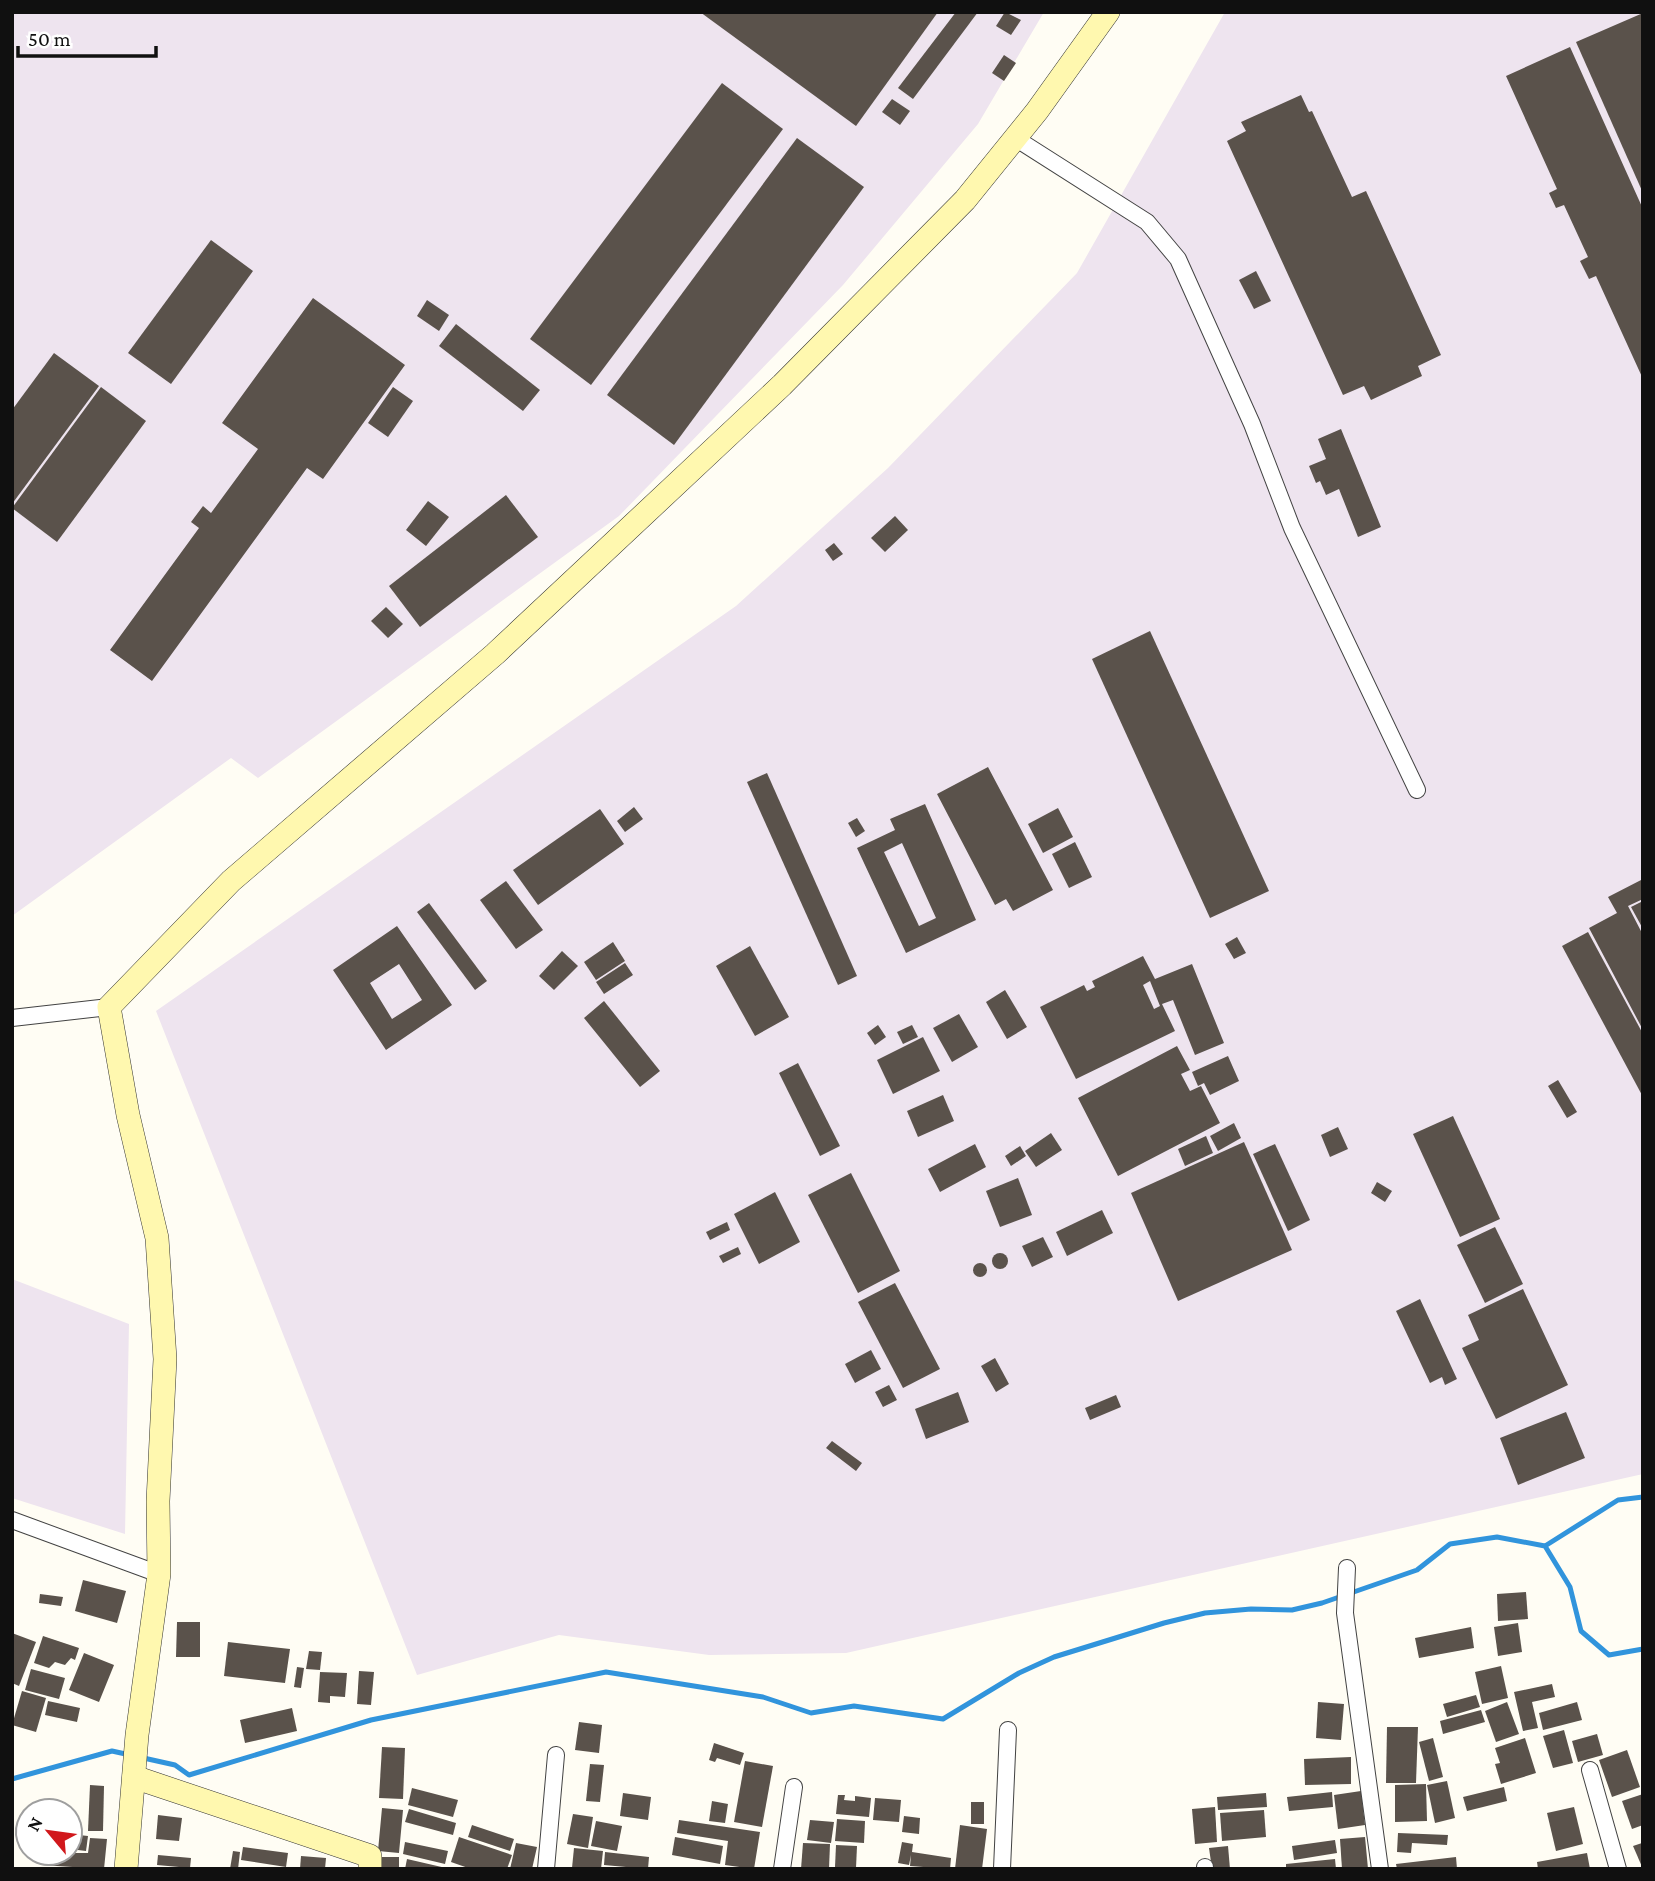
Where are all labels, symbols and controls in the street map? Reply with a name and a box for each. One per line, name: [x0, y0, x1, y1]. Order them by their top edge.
scale bar: [18, 14, 156, 58]
text: 50 m: [28, 27, 71, 51]
north arrow: [14, 1797, 84, 1867]
text: N: [22, 1813, 47, 1835]

